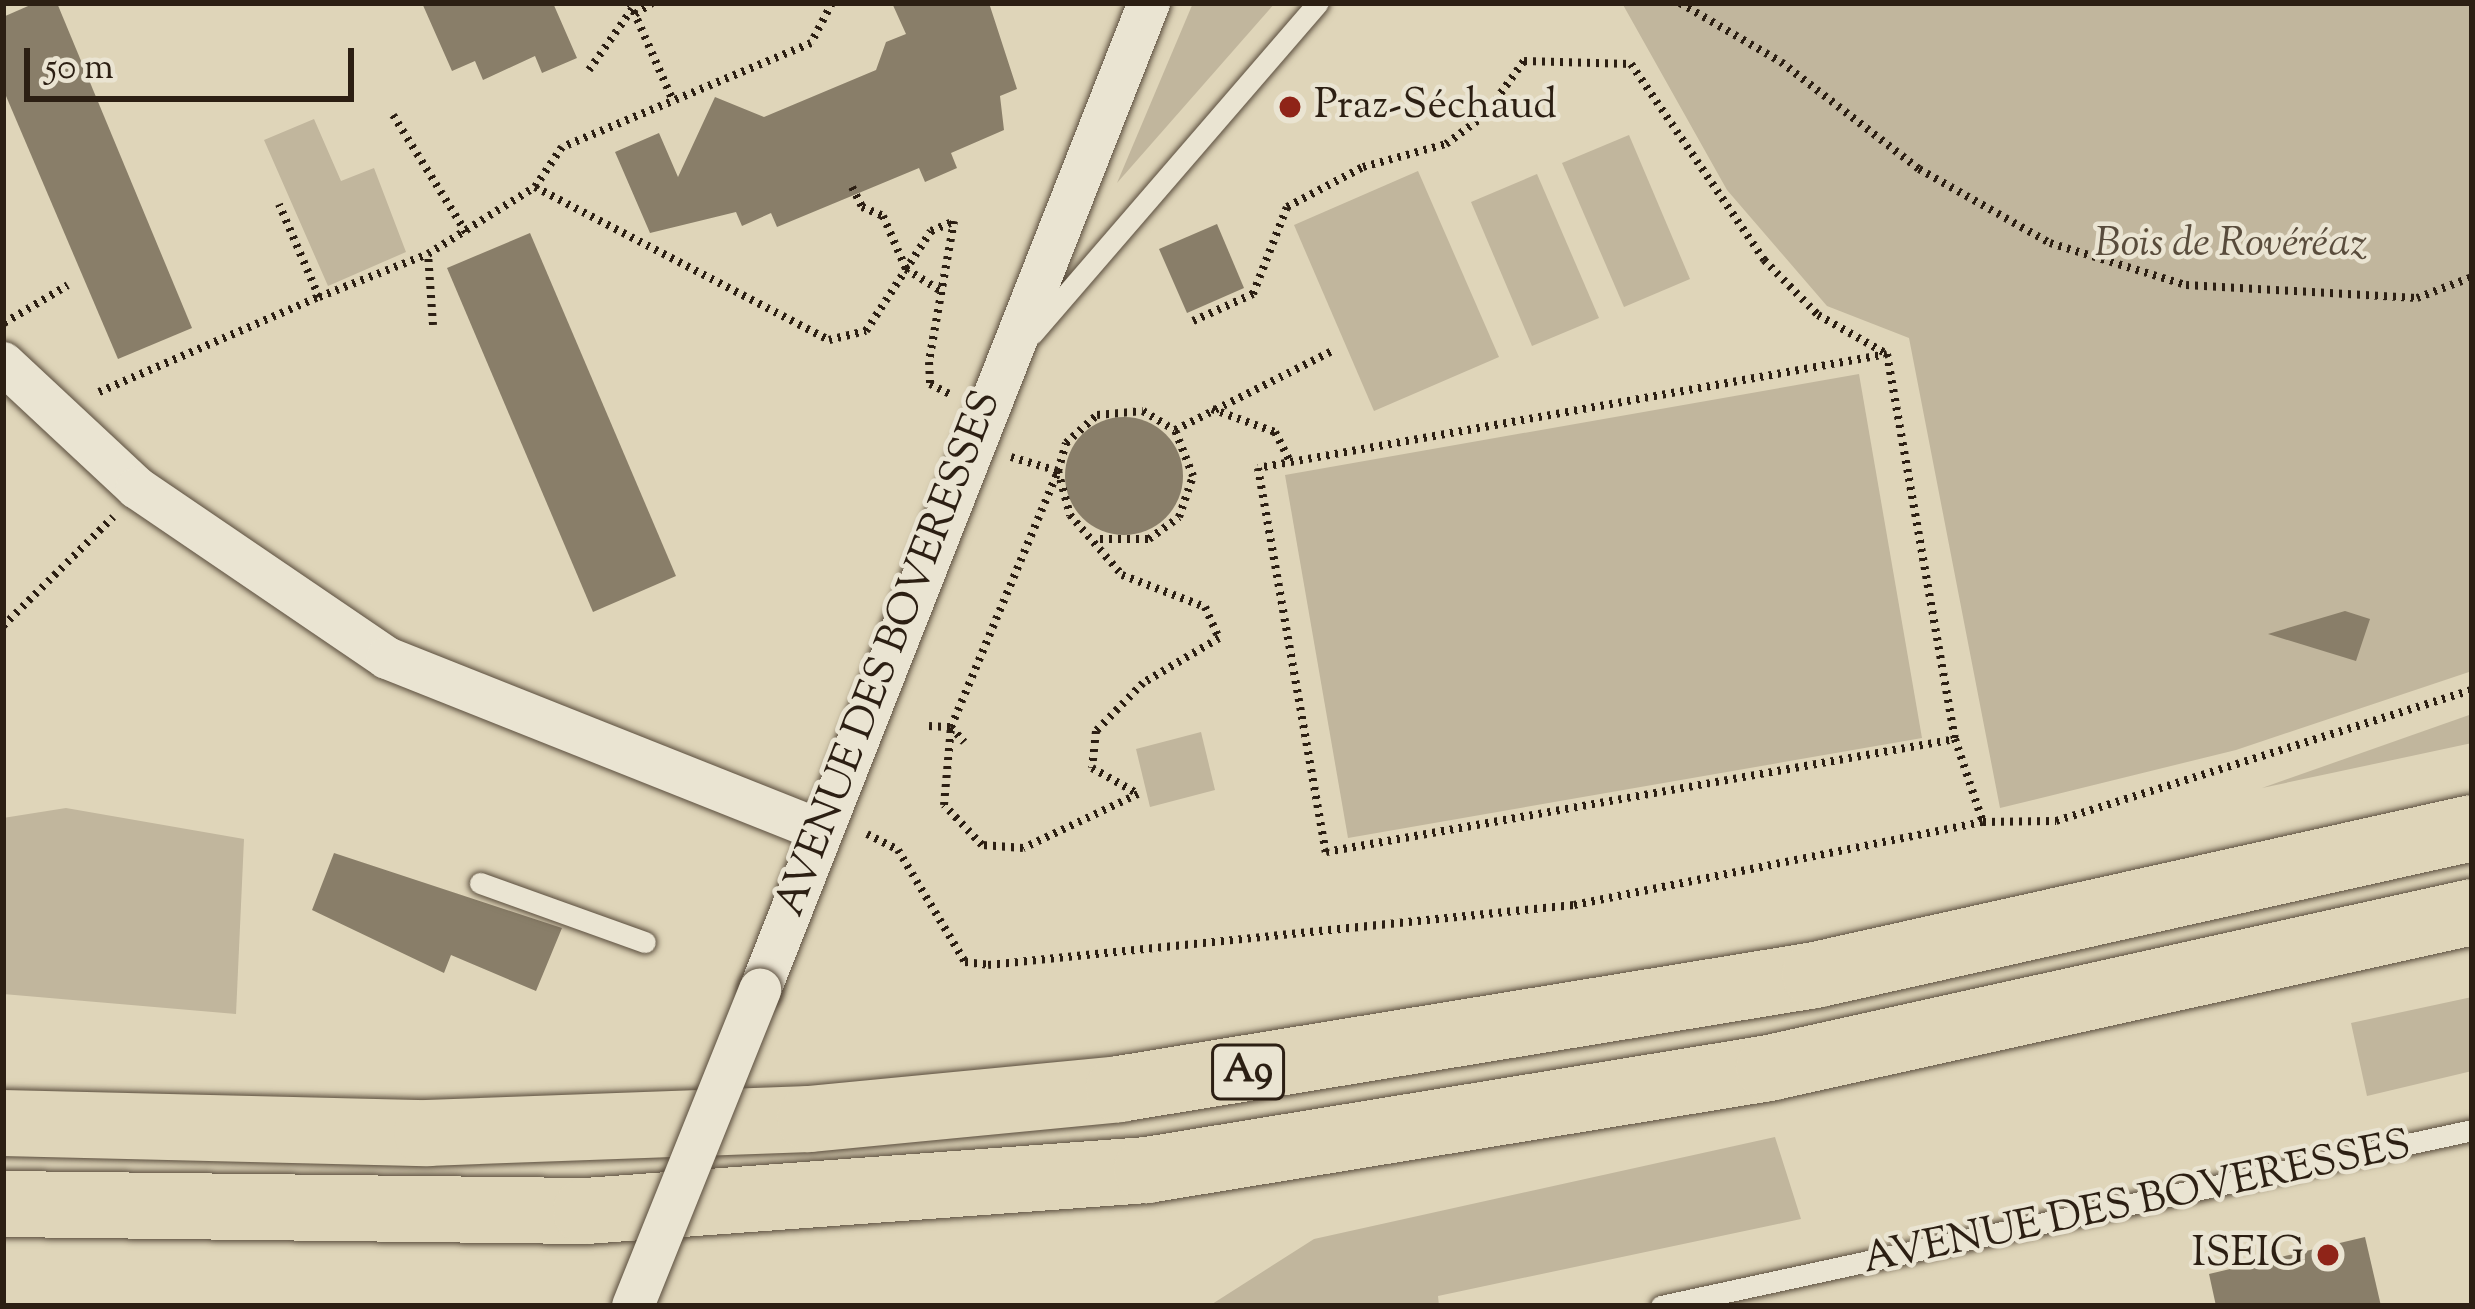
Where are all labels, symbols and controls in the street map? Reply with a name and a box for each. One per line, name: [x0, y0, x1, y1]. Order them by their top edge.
scale bar: [30, 24, 360, 98]
text: 50 m: [45, 43, 114, 95]
place label: Praz-Séchaud: [1314, 82, 1557, 132]
marker: Praz-Séchaud: [1277, 94, 1303, 120]
park label: Bois de Rovéréaz: [2095, 220, 2367, 270]
street label: AVENUE DES BOVERESSES: [766, 384, 1014, 924]
road number: A9: [1209, 1039, 1287, 1105]
street label: AVENUE DES BOVERESSES: [1859, 1121, 2415, 1287]
place label: ISEIG: [2192, 1230, 2304, 1280]
marker: ISEIG: [2315, 1242, 2341, 1268]

